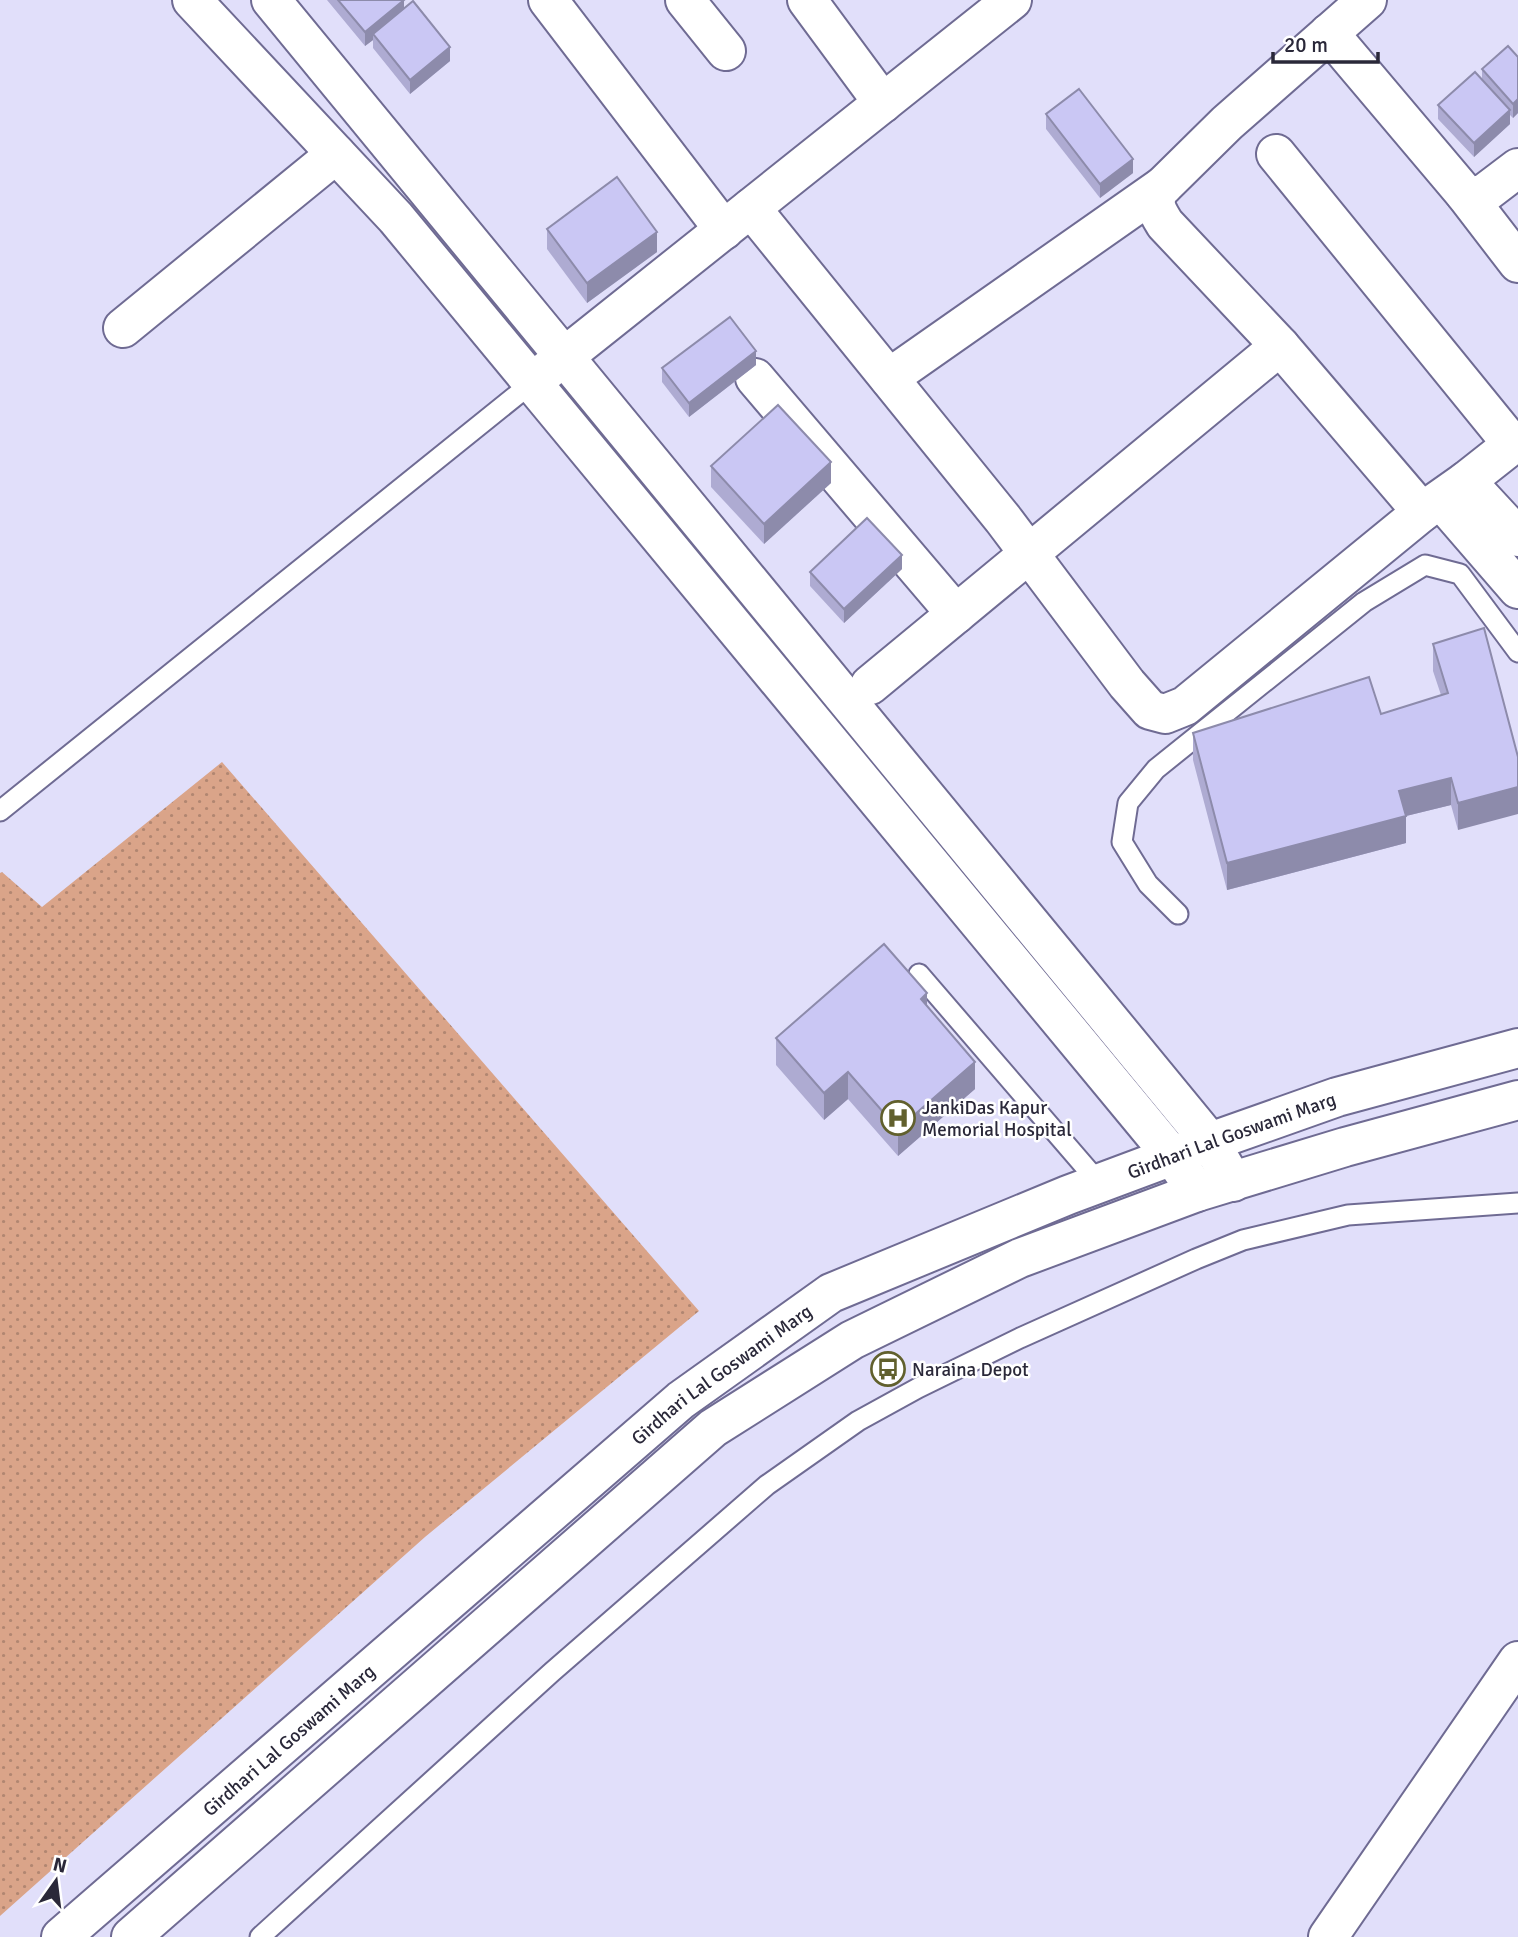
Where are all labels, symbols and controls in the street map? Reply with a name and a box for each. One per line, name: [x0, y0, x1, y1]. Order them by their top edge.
scale bar: [1273, 21, 1378, 65]
text: 20 m: [1284, 32, 1328, 58]
street label: Girdhari Lal Goswami Marg: [1124, 1087, 1339, 1185]
place label: JankiDas Kapur Memorial Hospital: [922, 1096, 1072, 1142]
hospital icon: JankiDas Kapur Memorial Hospital: [879, 1099, 917, 1137]
street label: Girdhari Lal Goswami Marg: [627, 1299, 817, 1451]
bus stop icon: Naraina Depot: [869, 1350, 907, 1388]
place label: Naraina Depot: [912, 1358, 1029, 1382]
street label: Girdhari Lal Goswami Marg: [198, 1660, 380, 1822]
north arrow: [21, 1846, 91, 1916]
text: N: [51, 1852, 69, 1879]

